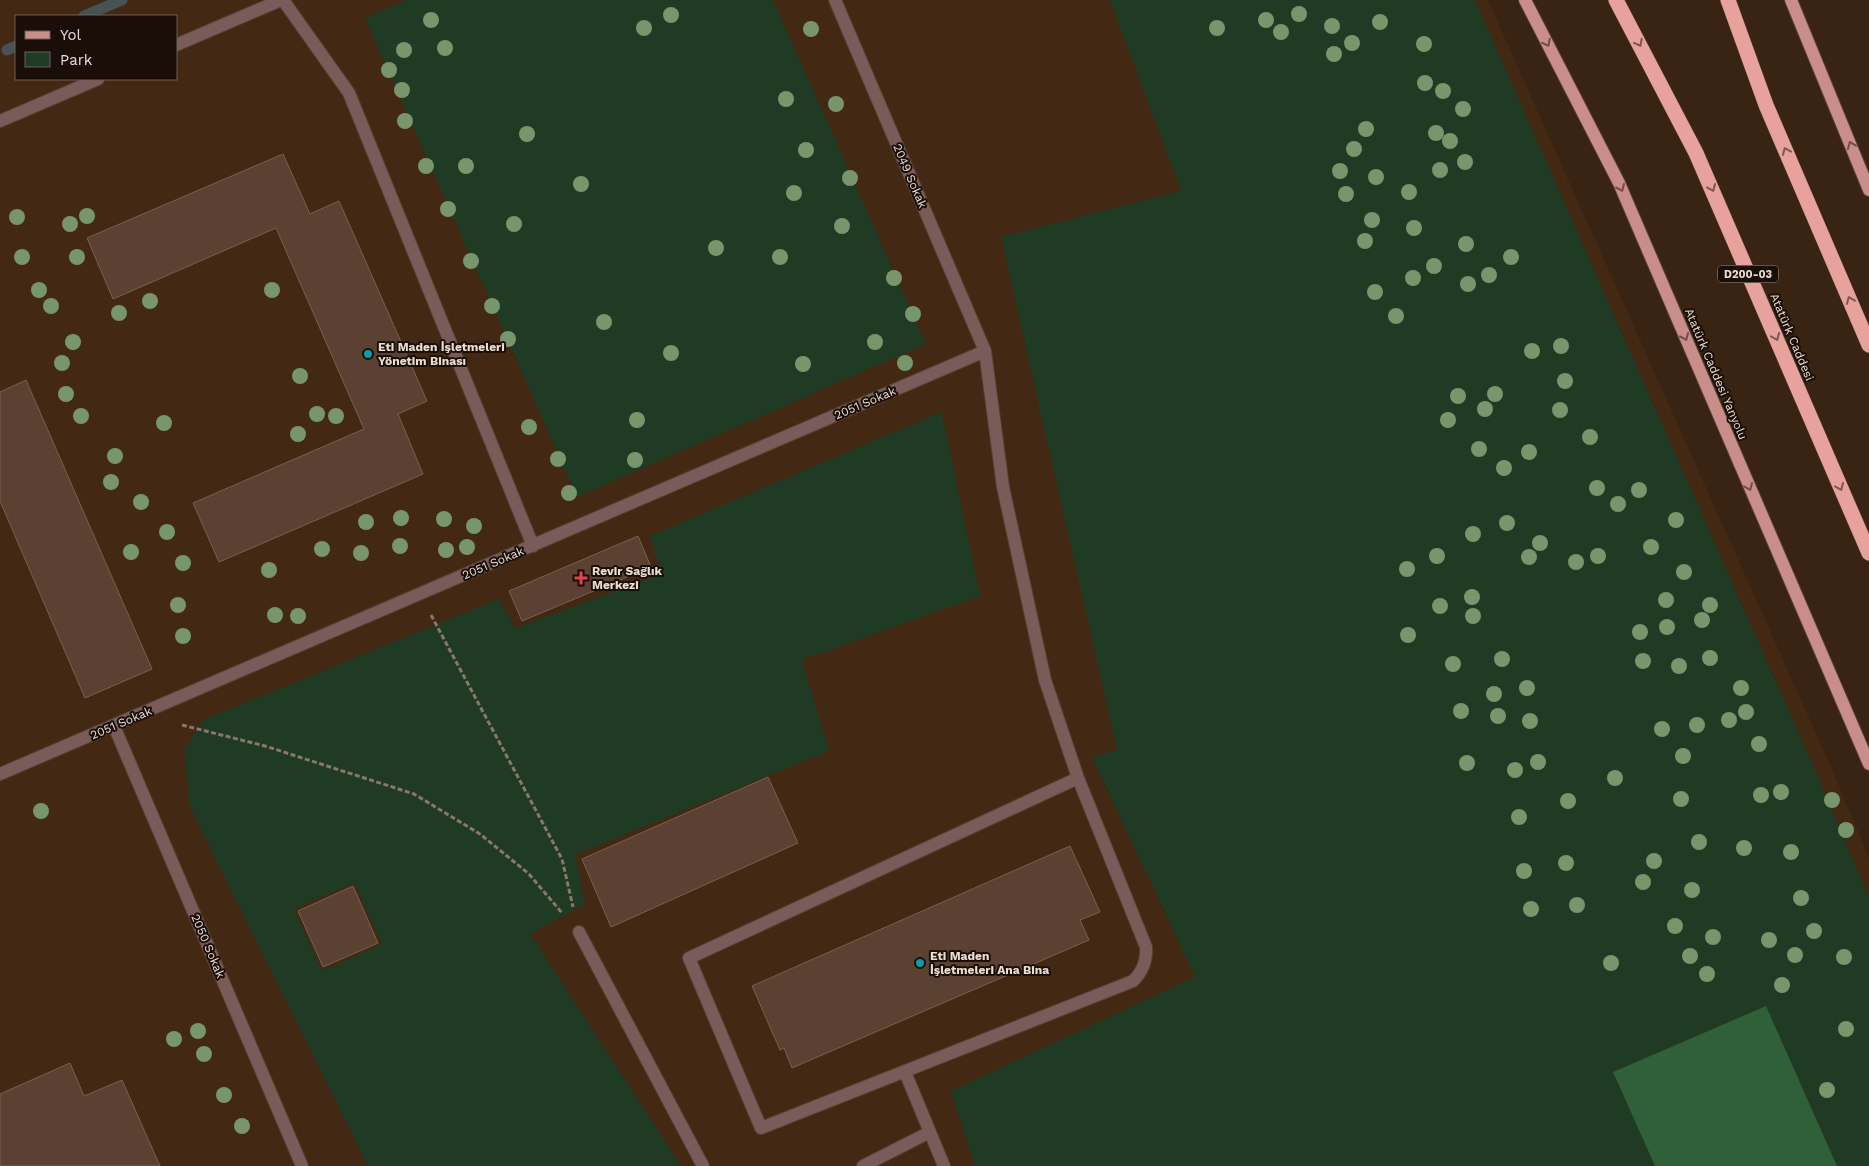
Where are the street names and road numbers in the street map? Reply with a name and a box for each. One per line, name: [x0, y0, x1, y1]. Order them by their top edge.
street label: 2049 Sokak: [890, 142, 930, 210]
road number: D200-03: [1718, 266, 1778, 282]
street label: Atatürk Caddesi: [1767, 291, 1817, 383]
street label: Atatürk Caddesi Yanyolu: [1682, 306, 1750, 442]
street label: 2051 Sokak: [832, 384, 898, 422]
street label: 2051 Sokak: [460, 544, 526, 582]
street label: 2051 Sokak: [88, 704, 154, 742]
street label: 2050 Sokak: [188, 912, 228, 980]

